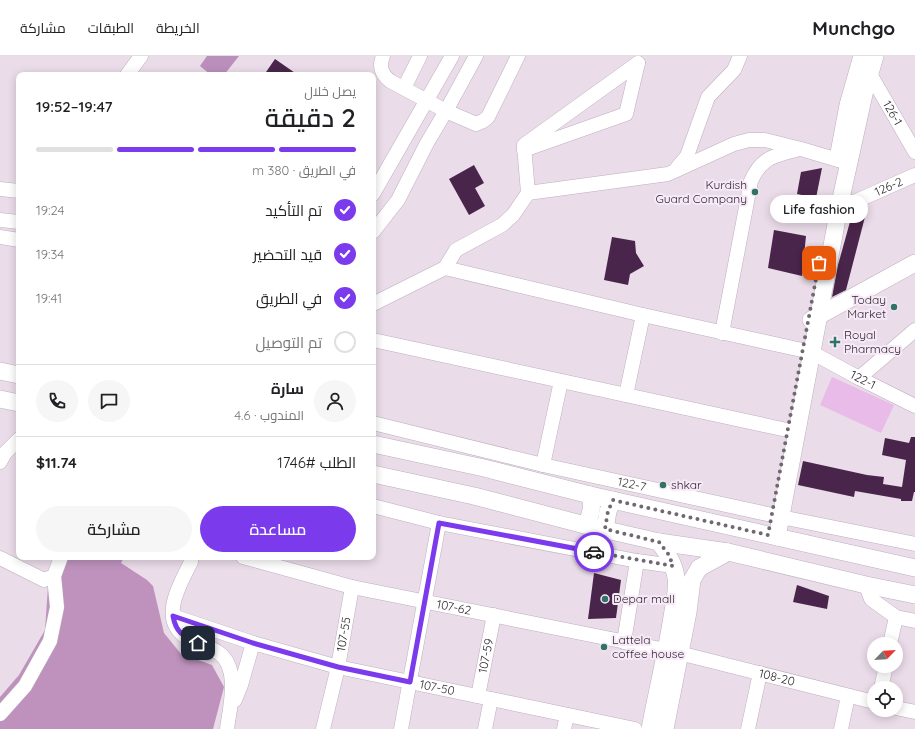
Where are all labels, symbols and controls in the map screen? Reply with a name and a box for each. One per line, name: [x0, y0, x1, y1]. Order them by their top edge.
text: Munchgo: [812, 16, 895, 40]
text: مشاركة: [20, 19, 66, 37]
text: الطبقات: [88, 19, 134, 37]
text: الخريطة: [156, 19, 200, 37]
text: يصل خلال: [304, 83, 356, 99]
text: 19:47–19:52: [36, 97, 113, 116]
street label: 126-1: [880, 98, 906, 128]
text: 2 دقيقة: [265, 101, 356, 134]
text: في الطريق · 380 m: [252, 162, 356, 178]
street label: 126-2: [872, 173, 905, 199]
place label: Kurdish Guard Company: [655, 177, 747, 206]
marker: Kurdish Guard Company: [750, 187, 760, 197]
callout: Life fashion: [770, 195, 868, 223]
icon: check: [334, 199, 356, 221]
text: تم التأكيد: [265, 201, 322, 220]
text: Life fashion: [783, 201, 855, 217]
text: 19:24: [36, 202, 64, 218]
icon: check: [334, 243, 356, 265]
text: قيد التحضير: [253, 245, 322, 264]
text: 19:34: [36, 246, 64, 262]
pin: [802, 246, 836, 280]
icon: bag: [808, 252, 830, 274]
icon: check: [334, 287, 356, 309]
text: في الطريق: [256, 289, 322, 308]
text: 19:41: [36, 290, 62, 306]
place label: Today Market: [847, 292, 886, 321]
marker: Today Market: [889, 302, 899, 312]
place label: Royal Pharmacy: [844, 327, 901, 356]
text: تم التوصيل: [256, 333, 322, 352]
marker: Royal Pharmacy: [829, 336, 841, 348]
street label: 122-1: [848, 367, 878, 392]
text: سارة: [271, 379, 304, 398]
button: phone: [36, 380, 78, 422]
button: chat: [88, 380, 130, 422]
button: person: [314, 380, 356, 422]
text: المندوب · 4.6: [234, 407, 304, 423]
text: $11.74: [36, 453, 77, 472]
text: الطلب #1746: [277, 453, 356, 472]
street label: 122-7: [616, 474, 647, 494]
place label: shkar: [671, 477, 702, 492]
marker: shkar: [658, 480, 668, 490]
button: مشاركة: [36, 506, 192, 552]
button: مساعدة: [200, 506, 356, 552]
courier: [574, 532, 614, 572]
icon: car: [583, 541, 605, 563]
place label: Depar mall: [613, 591, 675, 606]
marker: Depar mall: [600, 594, 610, 604]
street label: 107-62: [435, 596, 473, 618]
street label: 107-55: [333, 616, 354, 653]
pin: [181, 626, 215, 660]
icon: home: [187, 632, 209, 654]
place label: Lattela coffee house: [612, 632, 684, 661]
street label: 107-59: [475, 637, 496, 674]
north arrow: [867, 637, 903, 673]
map controls: [867, 637, 903, 717]
marker: Lattela coffee house: [599, 642, 609, 652]
street label: 108-20: [758, 665, 797, 689]
street label: 107-50: [418, 676, 456, 698]
button: locate: [867, 681, 903, 717]

